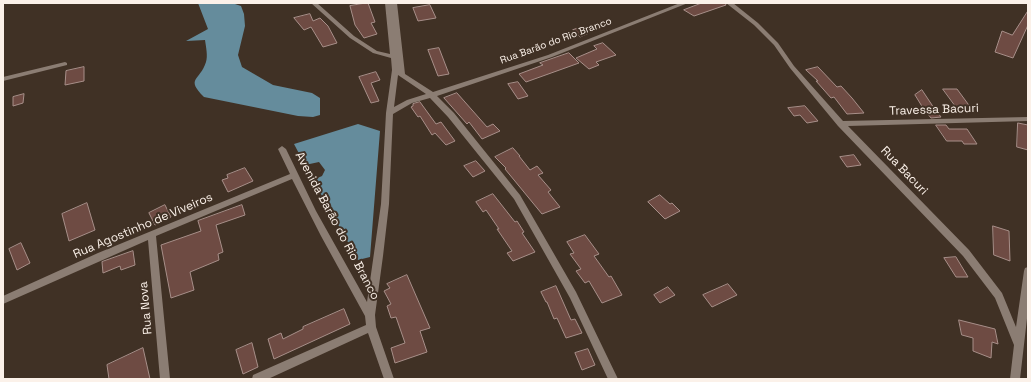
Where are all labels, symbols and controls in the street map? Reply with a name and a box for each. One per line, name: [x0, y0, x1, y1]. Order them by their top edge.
street label: Rua Barão do Rio Branco: [498, 15, 614, 67]
street label: Travessa Bacuri: [889, 101, 979, 119]
street label: Rua Bacuri: [877, 144, 931, 198]
street label: Avenida Barão do Rio Branco: [292, 150, 382, 302]
street label: Rua Agostinho de Viveiros: [71, 190, 215, 262]
street label: Rua Nova: [137, 281, 155, 335]

